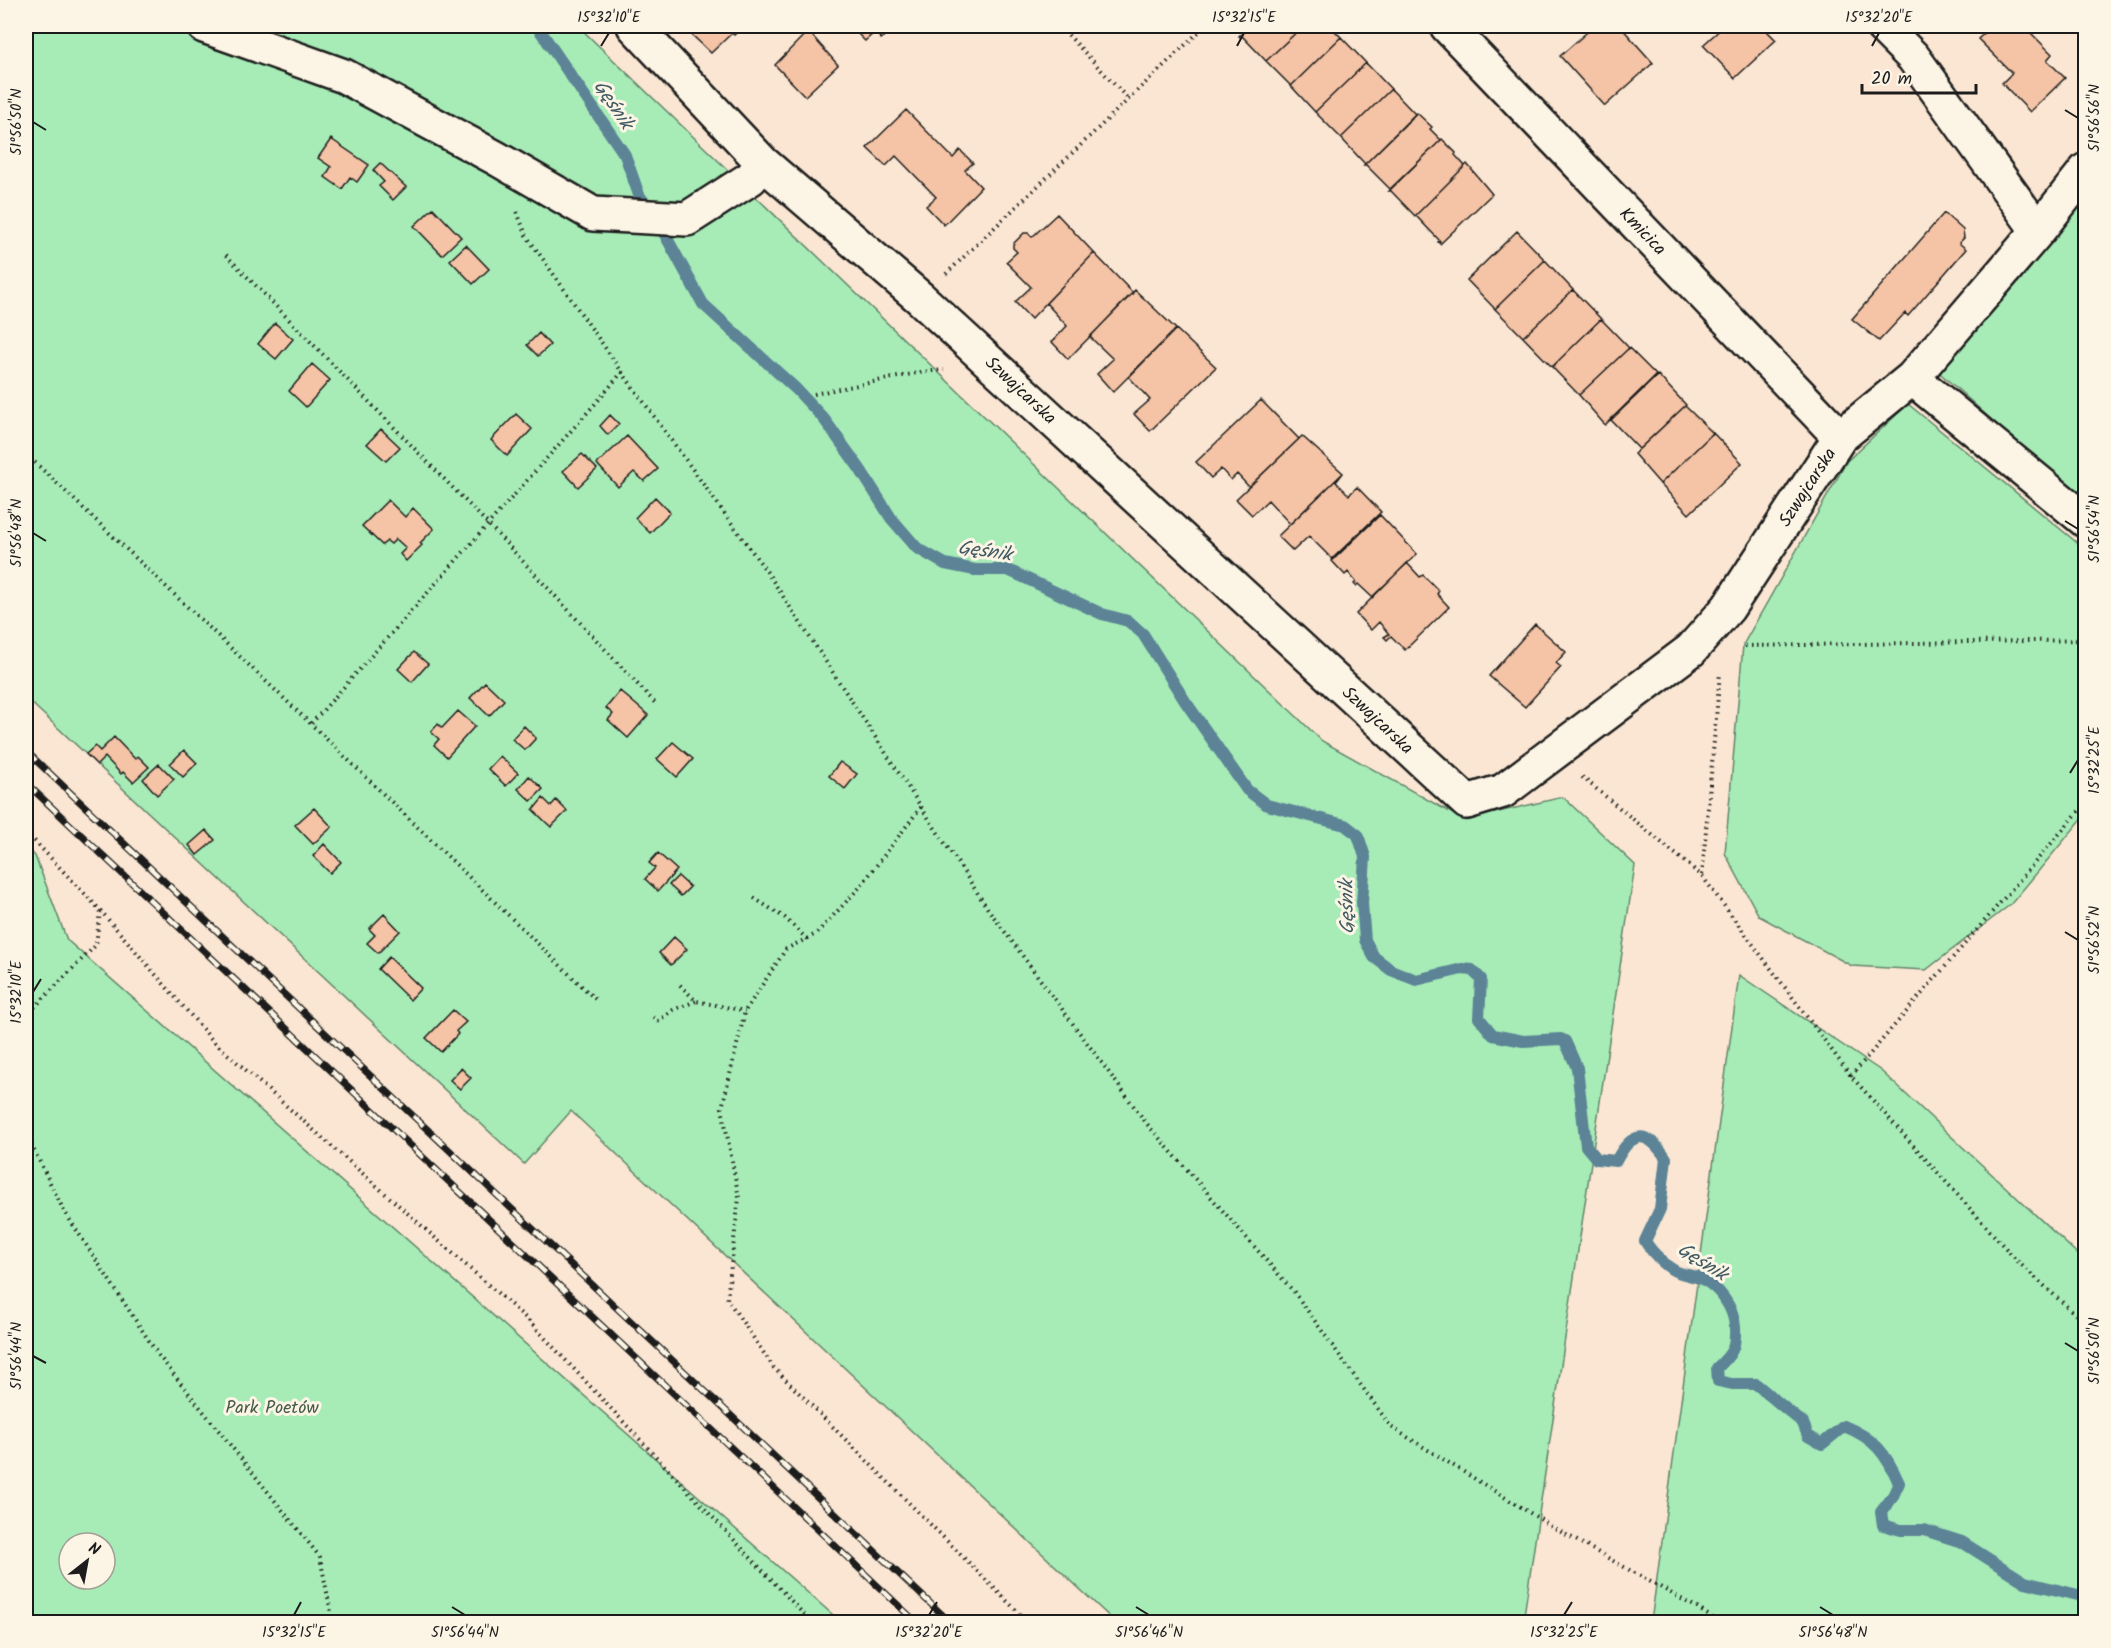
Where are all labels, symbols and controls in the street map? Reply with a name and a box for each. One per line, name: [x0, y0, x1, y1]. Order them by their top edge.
text: 15°32'10"E: [577, 6, 642, 30]
text: 15°32'15"E: [1212, 6, 1277, 30]
text: 15°32'20"E: [1845, 6, 1914, 30]
scale bar: [1862, 57, 1976, 95]
text: 20 m: [1871, 65, 1912, 94]
water label: Gęśnik: [584, 74, 642, 139]
text: 51°56'56"N: [2083, 84, 2107, 152]
text: 51°56'50"N: [5, 88, 29, 156]
street label: Kmicica: [1611, 201, 1672, 263]
street label: Szwajcarska: [977, 350, 1063, 432]
street label: Szwajcarska: [1772, 442, 1845, 533]
text: 51°56'54"N: [2083, 495, 2107, 563]
text: 51°56'48"N: [5, 499, 29, 567]
water label: Gęśnik: [956, 532, 1016, 572]
street label: Szwajcarska: [1334, 680, 1420, 762]
text: 15°32'25"E: [2083, 725, 2107, 794]
water label: Gęśnik: [1331, 877, 1364, 934]
text: 51°56'52"N: [2083, 906, 2107, 974]
text: 15°32'10"E: [5, 959, 29, 1024]
water label: Gęśnik: [1670, 1235, 1736, 1292]
text: 51°56'50"N: [2083, 1317, 2107, 1385]
text: 51°56'44"N: [5, 1322, 29, 1390]
park label: Park Poetów: [225, 1394, 319, 1423]
north arrow: [57, 1531, 117, 1591]
text: N: [83, 1536, 105, 1563]
text: 15°32'15"E: [262, 1621, 327, 1645]
text: 51°56'44"N: [431, 1621, 499, 1645]
text: 15°32'20"E: [895, 1621, 964, 1645]
text: 51°56'46"N: [1115, 1621, 1183, 1645]
text: 15°32'25"E: [1530, 1621, 1599, 1645]
text: 51°56'48"N: [1799, 1621, 1867, 1645]

